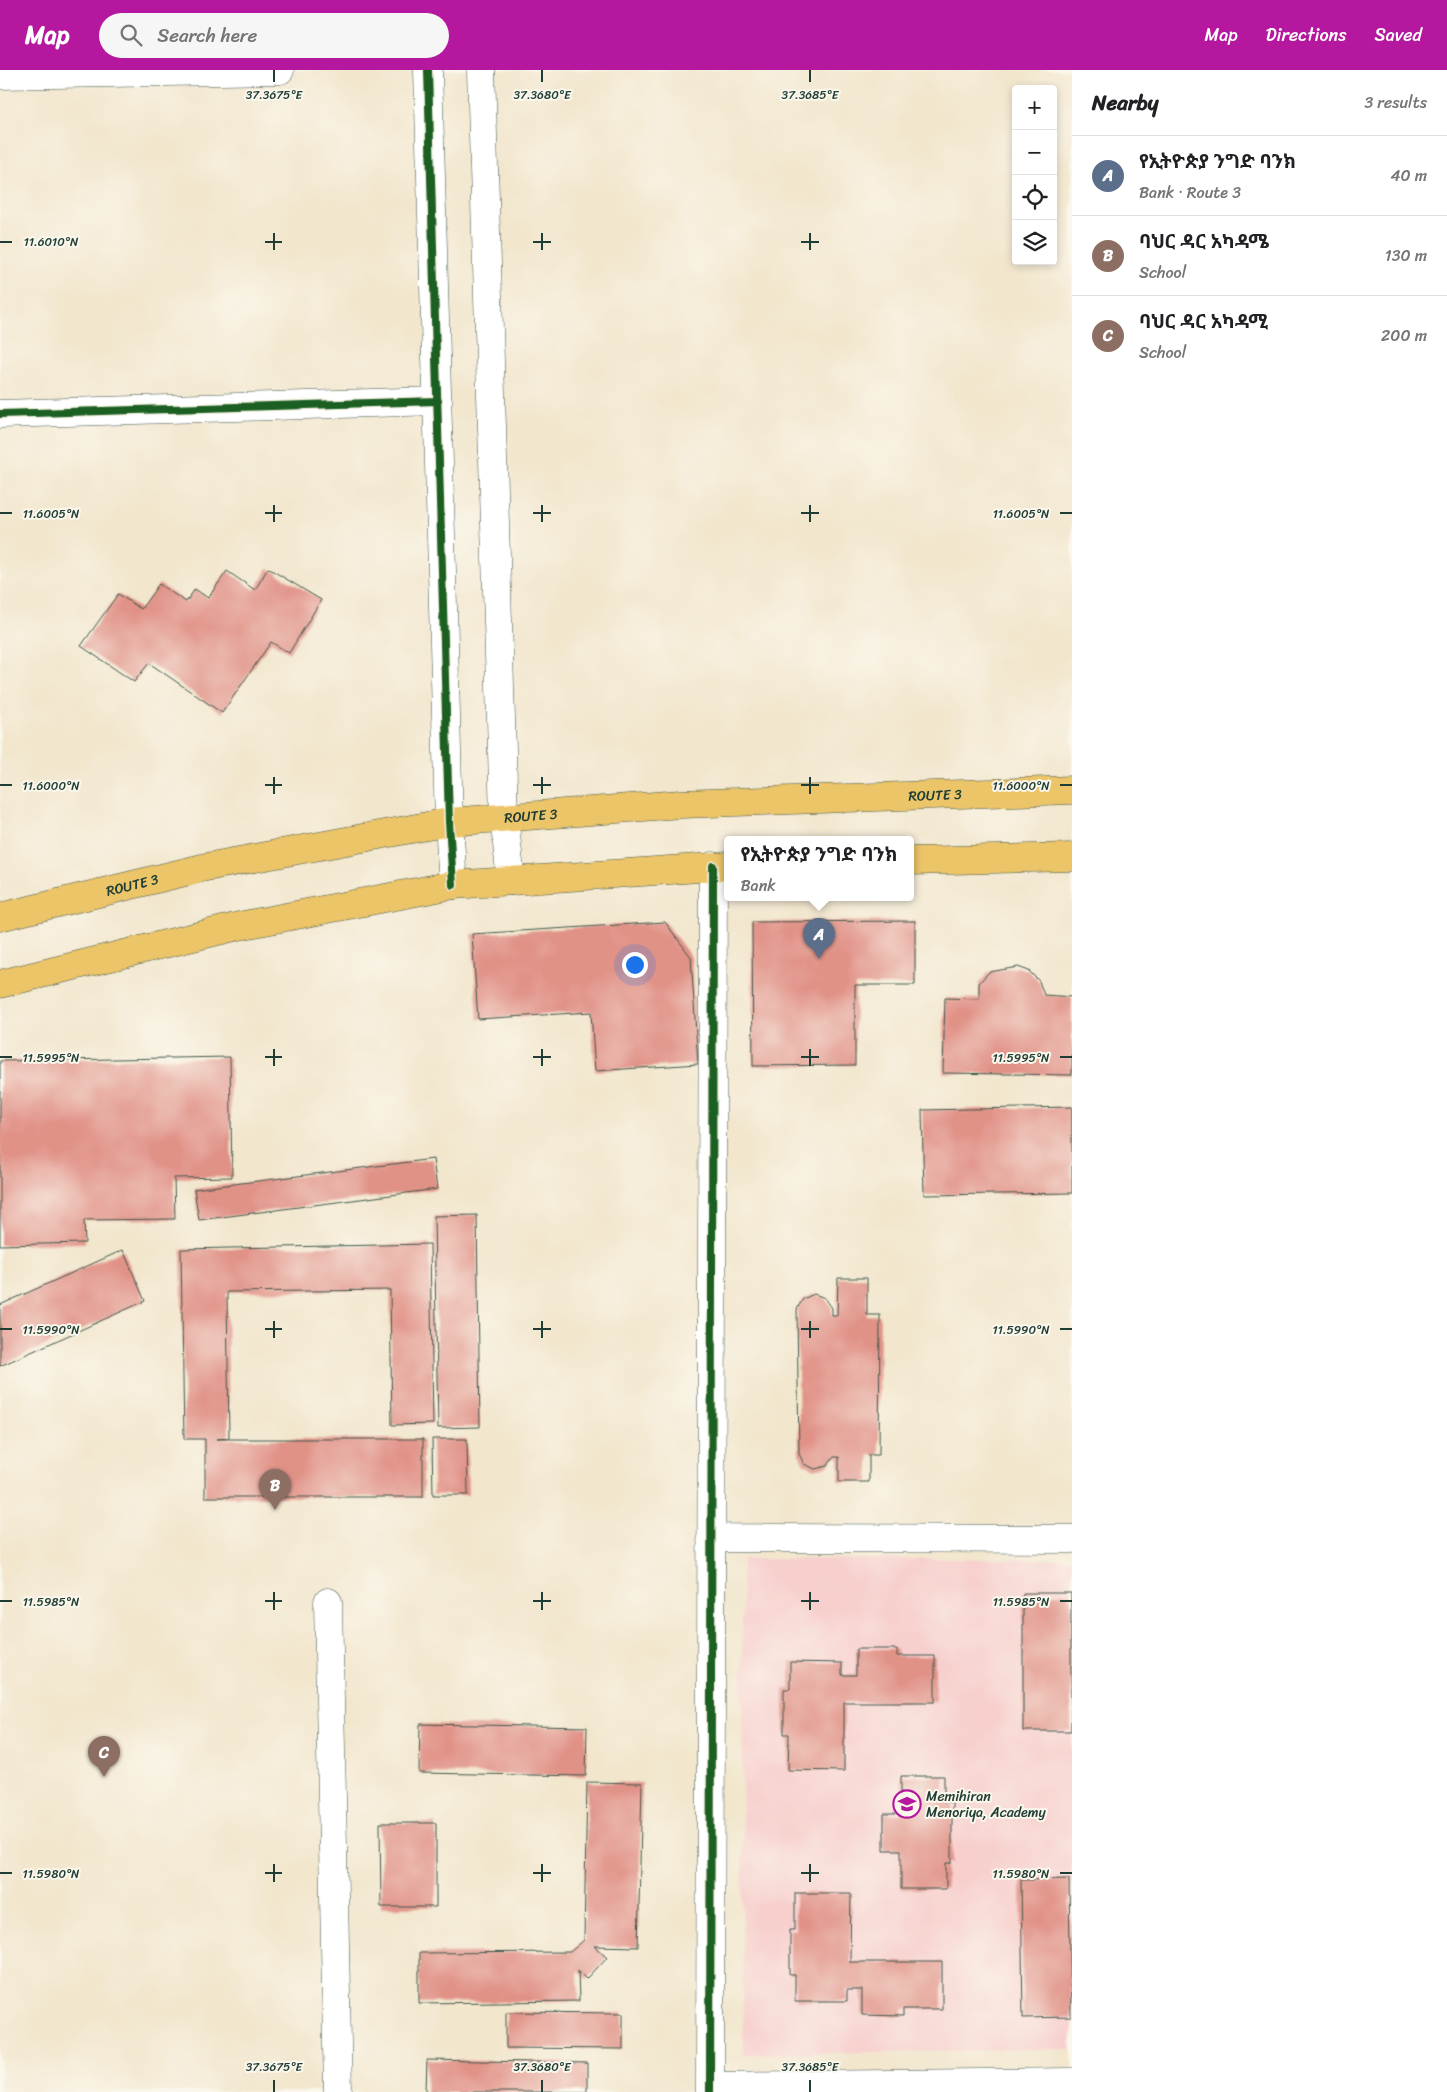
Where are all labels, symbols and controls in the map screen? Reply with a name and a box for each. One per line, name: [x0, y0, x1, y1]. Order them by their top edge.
search box: [99, 13, 449, 58]
text: Map: [25, 14, 69, 56]
text: Search here: [157, 19, 257, 52]
text: Map: [1205, 19, 1238, 51]
text: Directions: [1266, 19, 1347, 51]
text: Saved: [1375, 19, 1422, 51]
icon: search: [117, 21, 145, 49]
text: 37.3675°E: [246, 84, 304, 106]
text: 37.3680°E: [513, 84, 572, 106]
text: 37.3685°E: [782, 84, 840, 106]
text: Nearby: [1092, 84, 1158, 122]
map controls: [1012, 85, 1057, 265]
button: +: [1012, 85, 1057, 130]
text: 3 results: [1364, 88, 1427, 117]
button: −: [1012, 130, 1057, 175]
text: የኢትዮጵያ ንግድ ባንክ: [1139, 145, 1296, 178]
text: A: [1103, 161, 1113, 190]
text: 40 m: [1390, 161, 1427, 190]
button: locate: [1012, 175, 1057, 220]
text: Bank · Route 3: [1139, 178, 1241, 207]
button: layers: [1012, 220, 1057, 265]
text: ባህር ዳር አካዳሜ: [1139, 225, 1269, 258]
text: 11.6010°N: [24, 231, 79, 253]
text: B: [1103, 241, 1113, 270]
text: 130 m: [1385, 241, 1427, 270]
text: School: [1139, 258, 1186, 287]
text: ባህር ዳር አካዳሚ: [1139, 305, 1268, 338]
text: C: [1103, 321, 1113, 350]
text: 200 m: [1381, 321, 1427, 350]
text: School: [1139, 338, 1186, 367]
text: 11.6005°N: [23, 503, 80, 525]
text: 11.6005°N: [993, 503, 1050, 525]
text: 11.6000°N: [23, 775, 80, 797]
text: 11.6000°N: [993, 775, 1050, 797]
street label: ROUTE 3: [908, 782, 962, 809]
street label: ROUTE 3: [503, 802, 559, 831]
popup: [724, 836, 914, 901]
text: የኢትዮጵያ ንግድ ባንክ: [741, 838, 897, 871]
street label: ROUTE 3: [103, 867, 161, 904]
text: Bank: [741, 871, 776, 900]
pin: A: [803, 918, 835, 959]
your location: [622, 952, 648, 978]
text: 11.5995°N: [23, 1047, 80, 1069]
text: 11.5995°N: [993, 1047, 1050, 1069]
text: 11.5990°N: [22, 1319, 80, 1341]
text: 11.5990°N: [992, 1319, 1050, 1341]
pin: B: [259, 1469, 291, 1510]
text: 11.5985°N: [23, 1591, 80, 1613]
text: 11.5985°N: [993, 1591, 1050, 1613]
pin: C: [88, 1736, 120, 1777]
place label: Memihiran Menoriya, Academy: [926, 1784, 1047, 1825]
school or university icon: Memihiran Menoriya, Academy: [892, 1789, 922, 1819]
text: 11.5980°N: [23, 1863, 80, 1885]
text: 11.5980°N: [993, 1863, 1050, 1885]
text: 37.3675°E: [246, 2056, 304, 2078]
text: 37.3680°E: [513, 2056, 572, 2078]
text: 37.3685°E: [782, 2056, 840, 2078]

